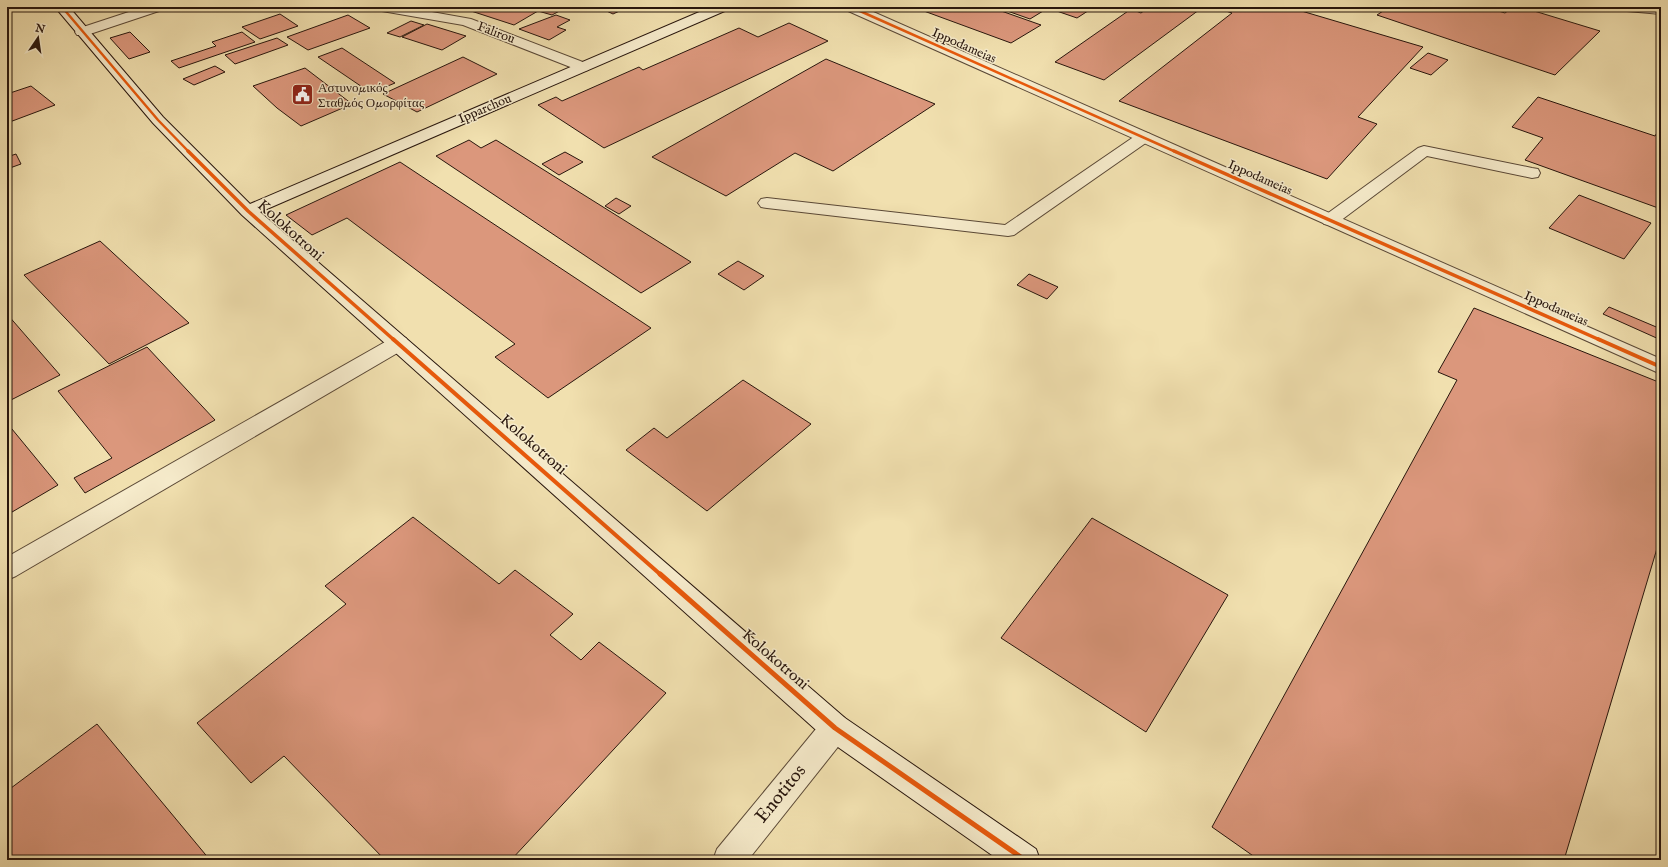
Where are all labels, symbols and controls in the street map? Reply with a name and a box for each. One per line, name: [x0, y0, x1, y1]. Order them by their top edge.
north arrow: [18, 18, 58, 58]
street label: Falirou: [475, 18, 518, 48]
text: N: [33, 21, 47, 37]
street label: Ippodameias: [929, 24, 999, 68]
place label: Αστυνομικός Σταθμός Ομορφίτας: [318, 80, 425, 112]
public building icon: Αστυνομικός Σταθμός Ομορφίτας: [289, 82, 315, 108]
street label: Ipparchou: [456, 90, 514, 128]
street label: Ippodameias: [1225, 156, 1295, 200]
street label: Kolokotroni: [253, 196, 327, 266]
street label: Ippodameias: [1521, 287, 1591, 331]
street label: Kolokotroni: [495, 410, 571, 480]
street label: Kolokotroni: [737, 625, 813, 695]
street label: Enotitos: [750, 760, 812, 828]

